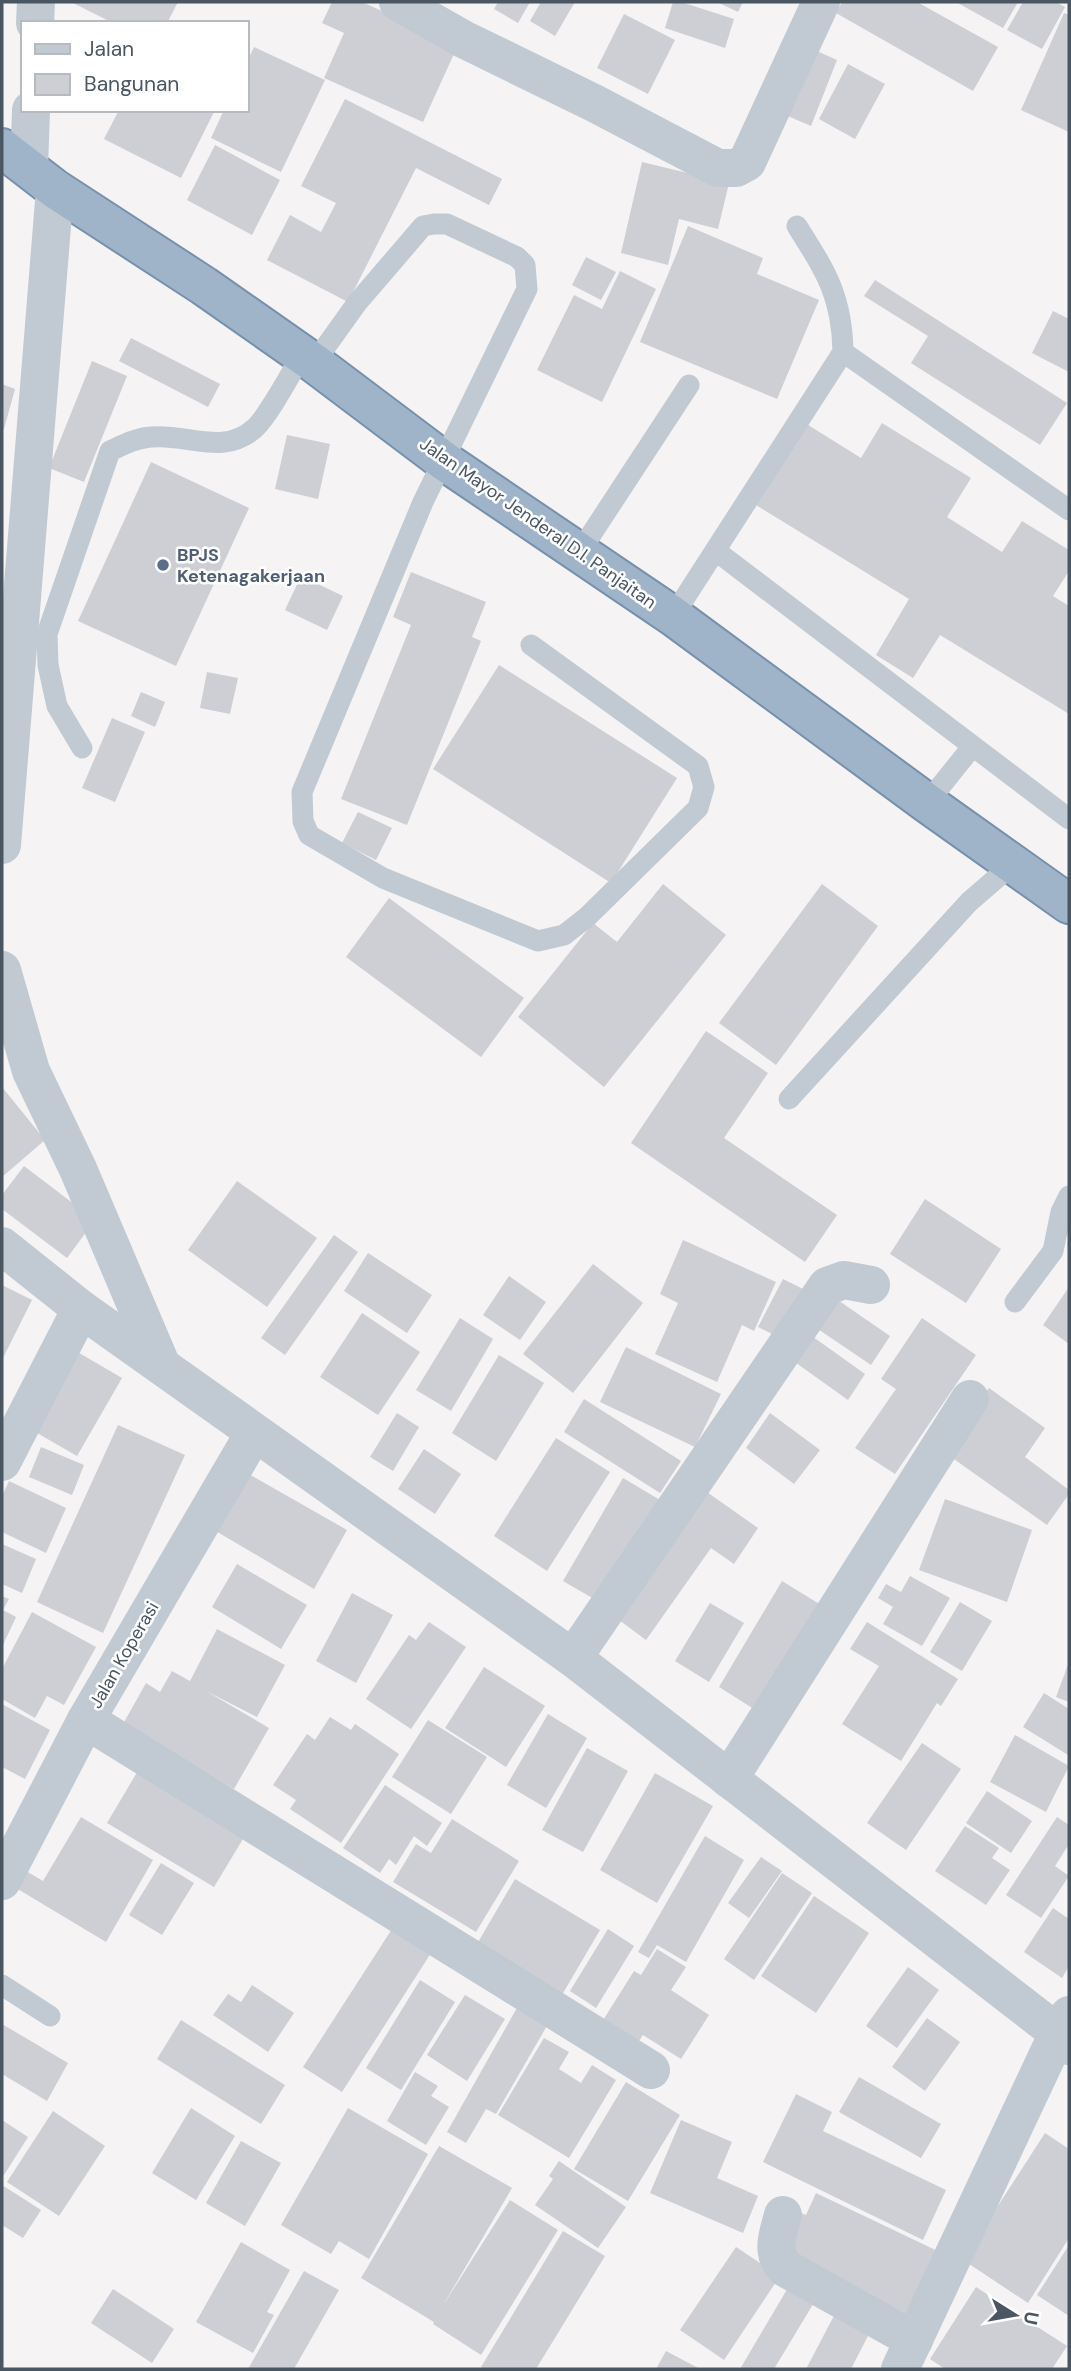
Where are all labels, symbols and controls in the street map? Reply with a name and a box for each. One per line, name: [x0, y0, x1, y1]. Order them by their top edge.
legend: [21, 21, 248, 112]
text: Jalan: [84, 35, 134, 63]
text: Bangunan: [84, 70, 179, 98]
street label: Jalan Mayor Jenderal D.I. Panjaitan: [415, 432, 661, 614]
place label: BPJS Ketenagakerjaan: [177, 543, 325, 588]
marker: BPJS Ketenagakerjaan: [155, 557, 171, 573]
street label: Jalan Koperasi: [84, 1597, 164, 1713]
north arrow: [980, 2280, 1050, 2350]
text: U: [1018, 2309, 1045, 2327]

